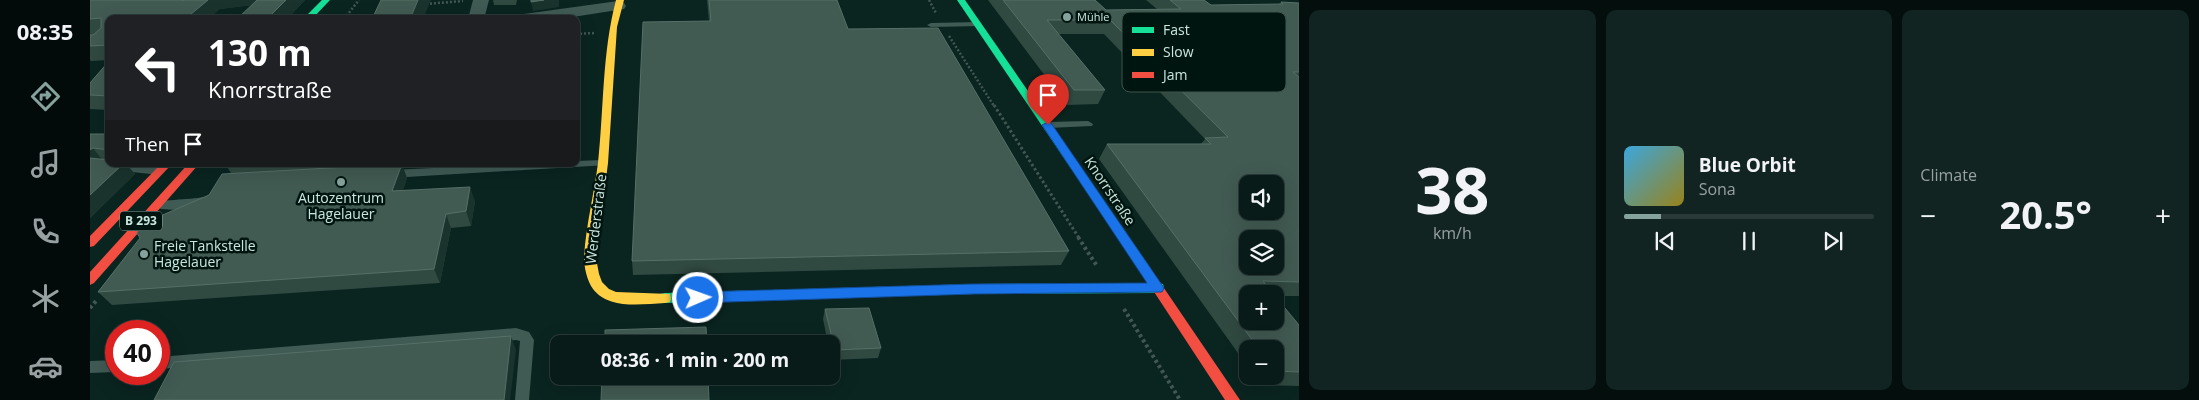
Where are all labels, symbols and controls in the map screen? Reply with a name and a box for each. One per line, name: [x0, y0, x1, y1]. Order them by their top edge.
place label: Mühle: [1077, 9, 1109, 24]
marker: Mühle: [1061, 11, 1073, 23]
legend: [1122, 12, 1286, 92]
text: 08:35: [17, 16, 73, 46]
text: Fast: [1163, 20, 1190, 39]
text: 130 m: [208, 29, 312, 76]
icon: left: [125, 35, 190, 100]
text: Slow: [1163, 42, 1194, 61]
text: Jam: [1161, 65, 1188, 84]
text: Knorrstraße: [208, 74, 332, 104]
pin: [1027, 74, 1069, 125]
icon: directions: [28, 79, 63, 114]
icon: arrive: [1034, 81, 1062, 109]
icon: arrive: [179, 130, 207, 158]
text: Then: [125, 131, 169, 157]
text: 38: [1415, 145, 1490, 233]
icon: music: [28, 146, 63, 181]
text: Blue Orbit: [1699, 152, 1796, 178]
street label: Knorrstraße: [1081, 153, 1140, 229]
text: Climate: [1920, 164, 1977, 186]
street label: Werderstraße: [581, 173, 610, 265]
map controls: [1239, 175, 1284, 385]
button: sound: [1239, 175, 1284, 220]
marker: Autozentrum Hagelauer: [335, 176, 347, 188]
text: Sona: [1699, 178, 1736, 200]
place label: Autozentrum Hagelauer: [298, 188, 384, 223]
text: 20.5°: [2000, 188, 2092, 240]
text: −: [1920, 196, 1936, 234]
text: +: [2155, 196, 2171, 234]
road number: B 293: [120, 212, 162, 230]
icon: phone: [28, 214, 63, 249]
text: km/h: [1433, 222, 1472, 244]
icon: previous: [1651, 227, 1679, 255]
icon: pause: [1735, 227, 1763, 255]
icon: next: [1819, 227, 1847, 255]
button: layers: [1239, 230, 1284, 275]
place label: Freie Tankstelle Hagelauer: [154, 236, 256, 271]
marker: Freie Tankstelle Hagelauer: [138, 248, 150, 260]
position arrow: [671, 271, 723, 323]
icon: climate: [28, 281, 63, 316]
button: +: [1239, 285, 1284, 330]
speed limit sign: 40: [105, 320, 170, 385]
button: −: [1239, 340, 1284, 385]
text: 08:36 · 1 min · 200 m: [601, 347, 789, 373]
icon: car: [28, 349, 63, 384]

